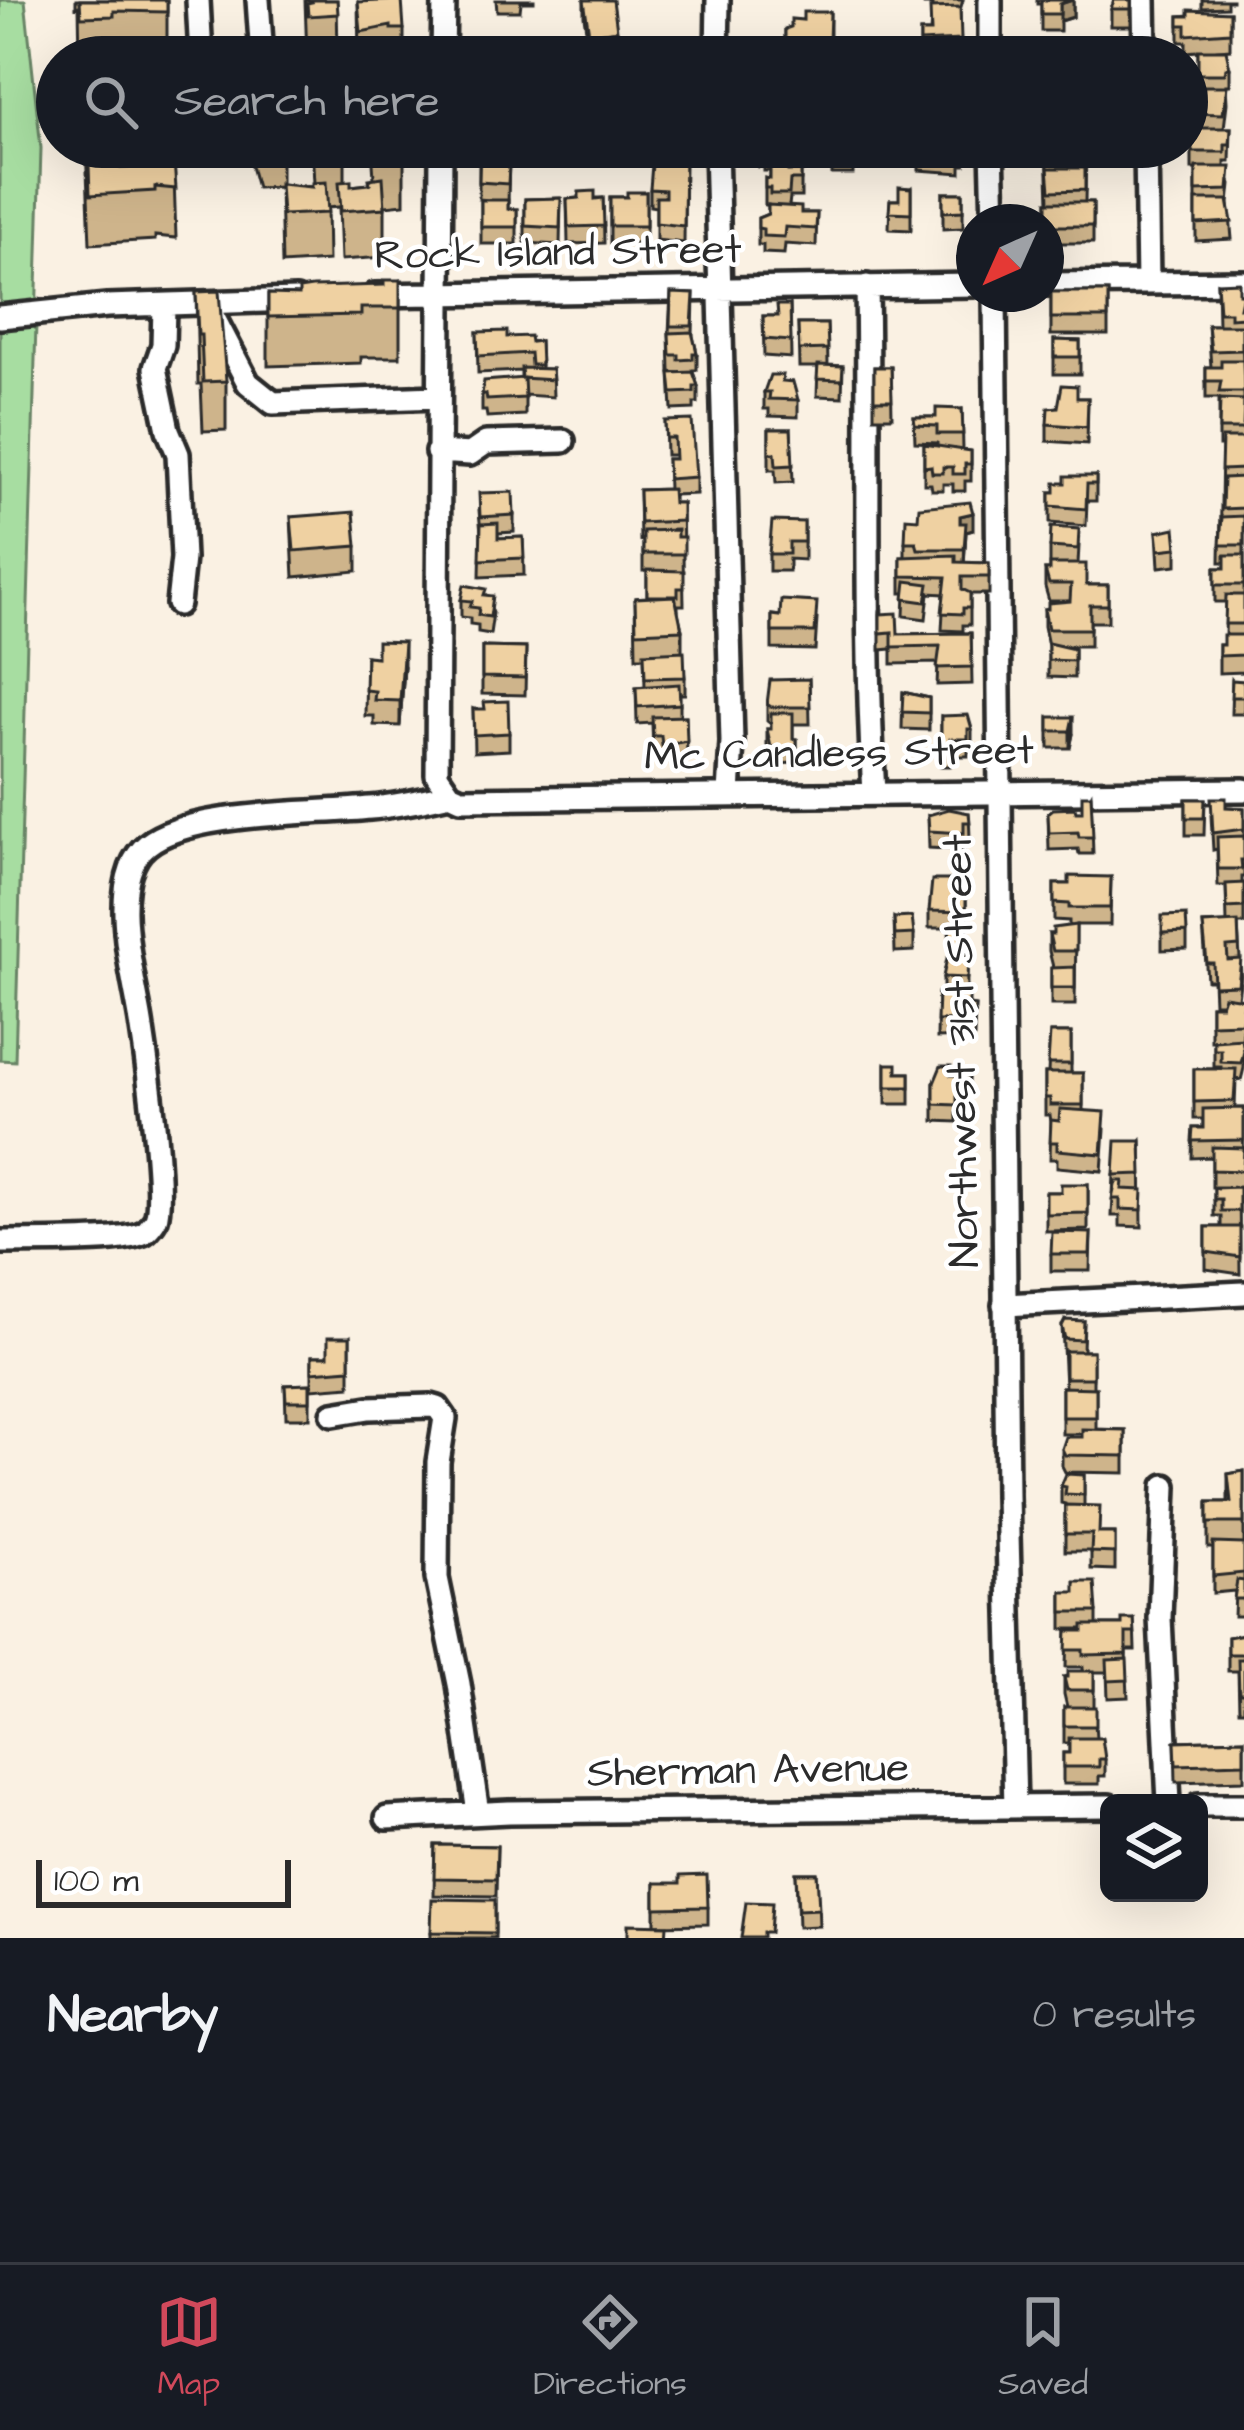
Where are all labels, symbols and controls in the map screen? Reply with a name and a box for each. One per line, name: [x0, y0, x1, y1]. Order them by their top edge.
search box: [36, 36, 1208, 168]
icon: search: [78, 69, 144, 135]
text: Search here: [174, 71, 440, 133]
north arrow: [956, 204, 1064, 312]
street label: Rock Island Street: [374, 221, 742, 285]
street label: Mc Candless Street: [644, 722, 1034, 786]
street label: Northwest 31st Street: [929, 834, 995, 1268]
street label: Sherman Avenue: [587, 1739, 909, 1803]
map controls: [1100, 1794, 1208, 1902]
button: layers: [1100, 1794, 1208, 1902]
scale bar: [36, 1854, 291, 1907]
text: 100 m: [54, 1858, 139, 1904]
text: Nearby: [48, 1981, 218, 2052]
text: 0 results: [1032, 1989, 1196, 2043]
tab: Map: [156, 2289, 222, 2407]
tab: Directions: [533, 2289, 687, 2407]
tab: Saved: [998, 2289, 1088, 2407]

